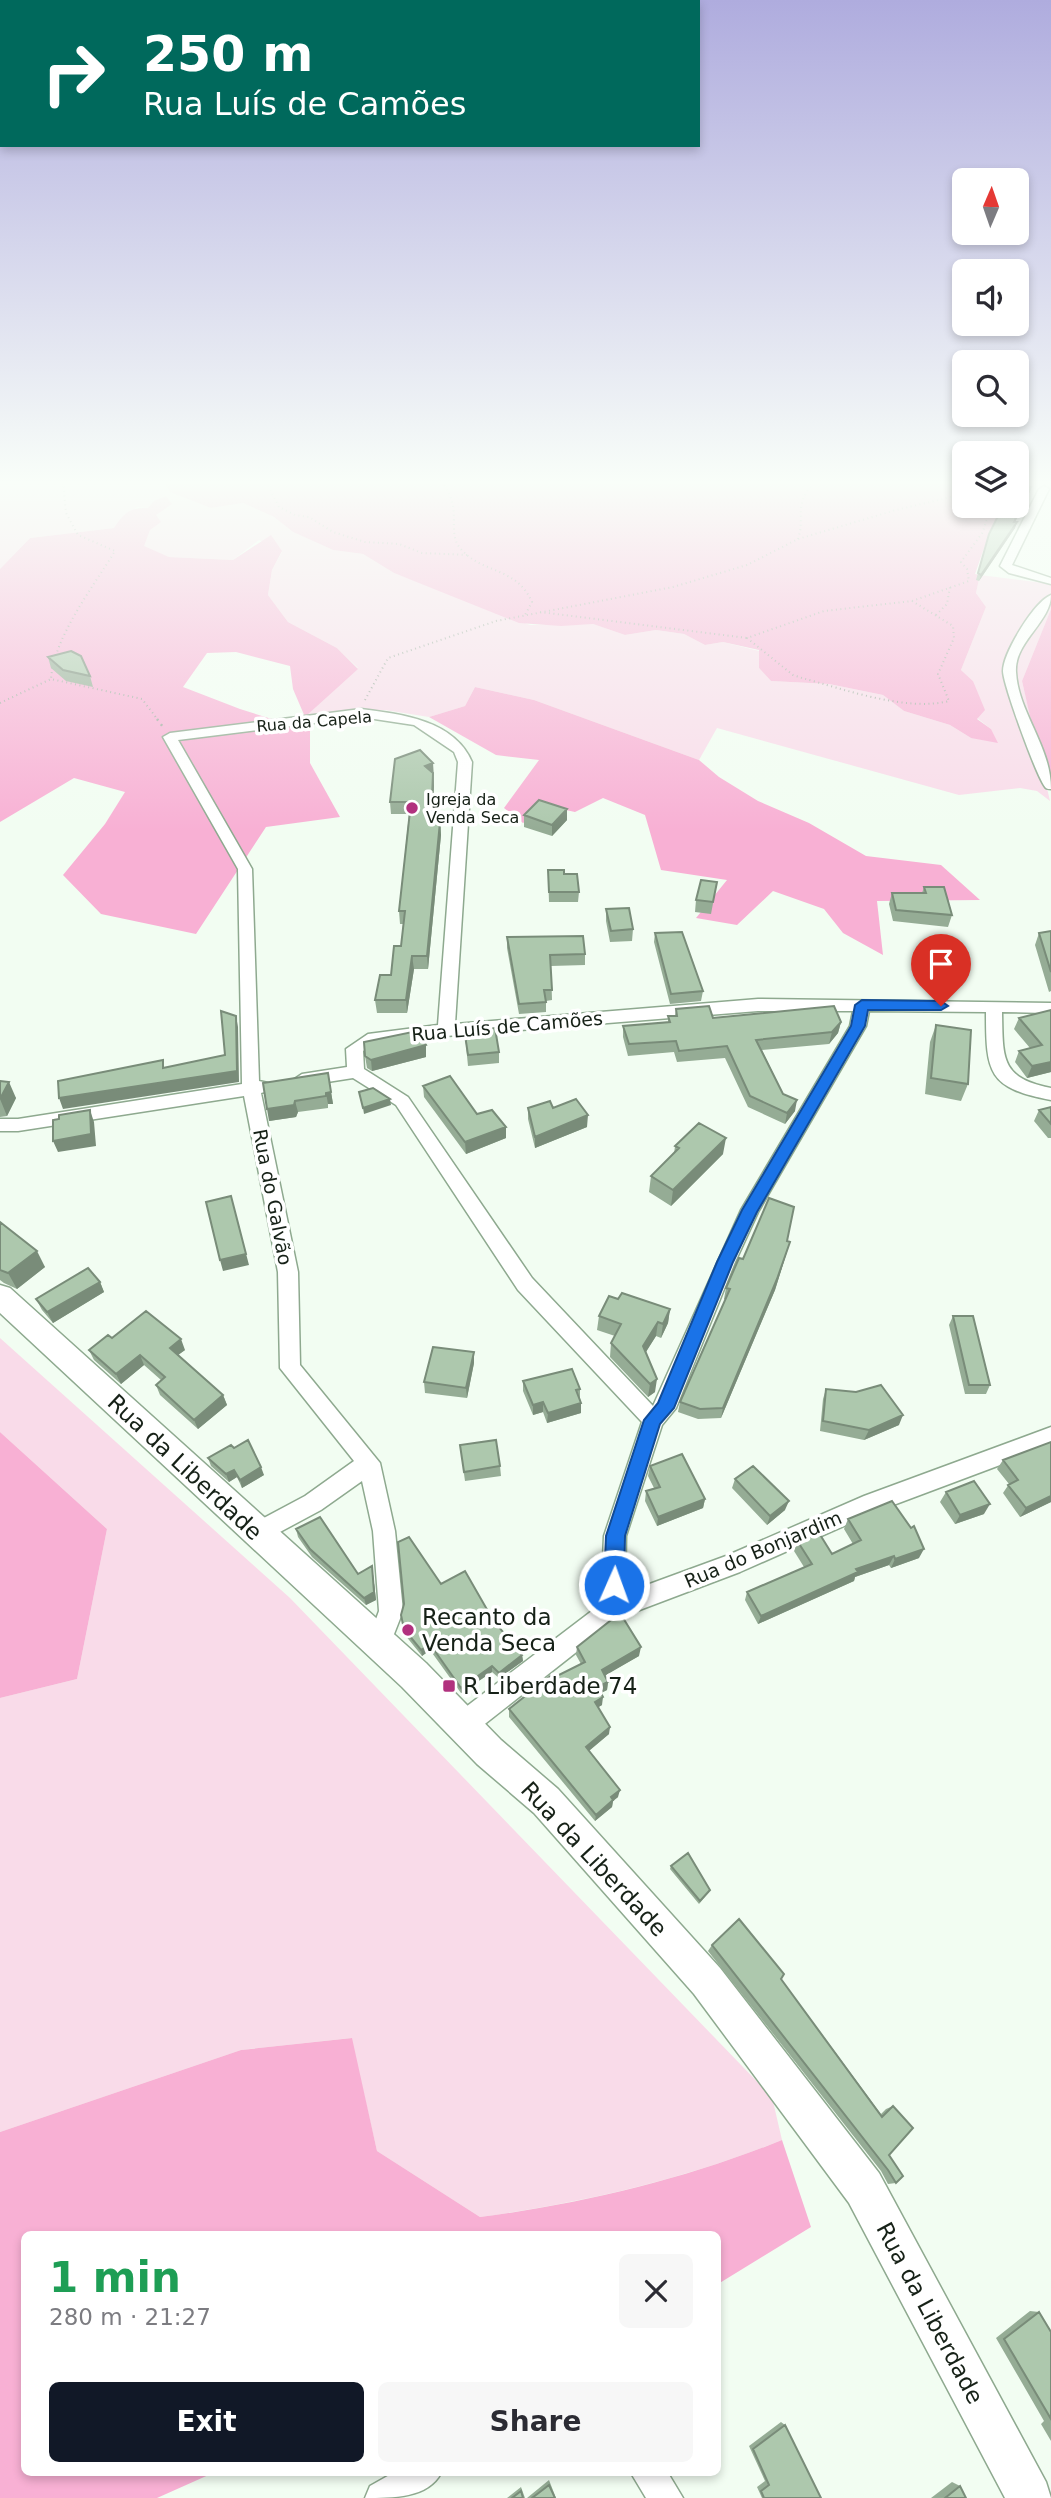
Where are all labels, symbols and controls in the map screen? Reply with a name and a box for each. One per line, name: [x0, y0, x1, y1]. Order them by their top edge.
text: 250 m: [143, 26, 313, 83]
icon: right: [28, 28, 119, 119]
text: Rua Luís de Camões: [143, 85, 466, 123]
north arrow: [952, 168, 1029, 245]
map controls: [952, 168, 1029, 518]
button: sound: [952, 259, 1029, 336]
button: search: [952, 350, 1029, 427]
button: layers: [952, 441, 1029, 518]
street label: Rua da Capela: [256, 707, 373, 736]
place label: Igreja da Venda Seca: [426, 790, 519, 827]
marker: Igreja da Venda Seca: [404, 800, 420, 816]
pin: [911, 934, 971, 1006]
icon: arrive: [922, 945, 960, 983]
street label: Rua Luís de Camões: [410, 1007, 604, 1045]
street label: Rua do Galvão: [249, 1127, 297, 1267]
street label: Rua da Liberdade: [102, 1389, 268, 1545]
street label: Rua do Bonjardim: [681, 1506, 845, 1592]
position arrow: [577, 1548, 651, 1622]
place label: Recanto da Venda Seca: [422, 1604, 556, 1656]
marker: Recanto da Venda Seca: [400, 1622, 416, 1638]
place label: R Liberdade 74: [463, 1673, 637, 1699]
marker: R Liberdade 74: [441, 1678, 457, 1694]
street label: Rua da Liberdade: [516, 1776, 672, 1942]
street label: Rua da Liberdade: [871, 2218, 989, 2408]
text: 1 min: [49, 2253, 181, 2302]
button: close: [619, 2254, 693, 2328]
text: 280 m · 21:27: [49, 2304, 211, 2330]
button: Exit: [49, 2382, 364, 2462]
button: Share: [378, 2382, 693, 2462]

